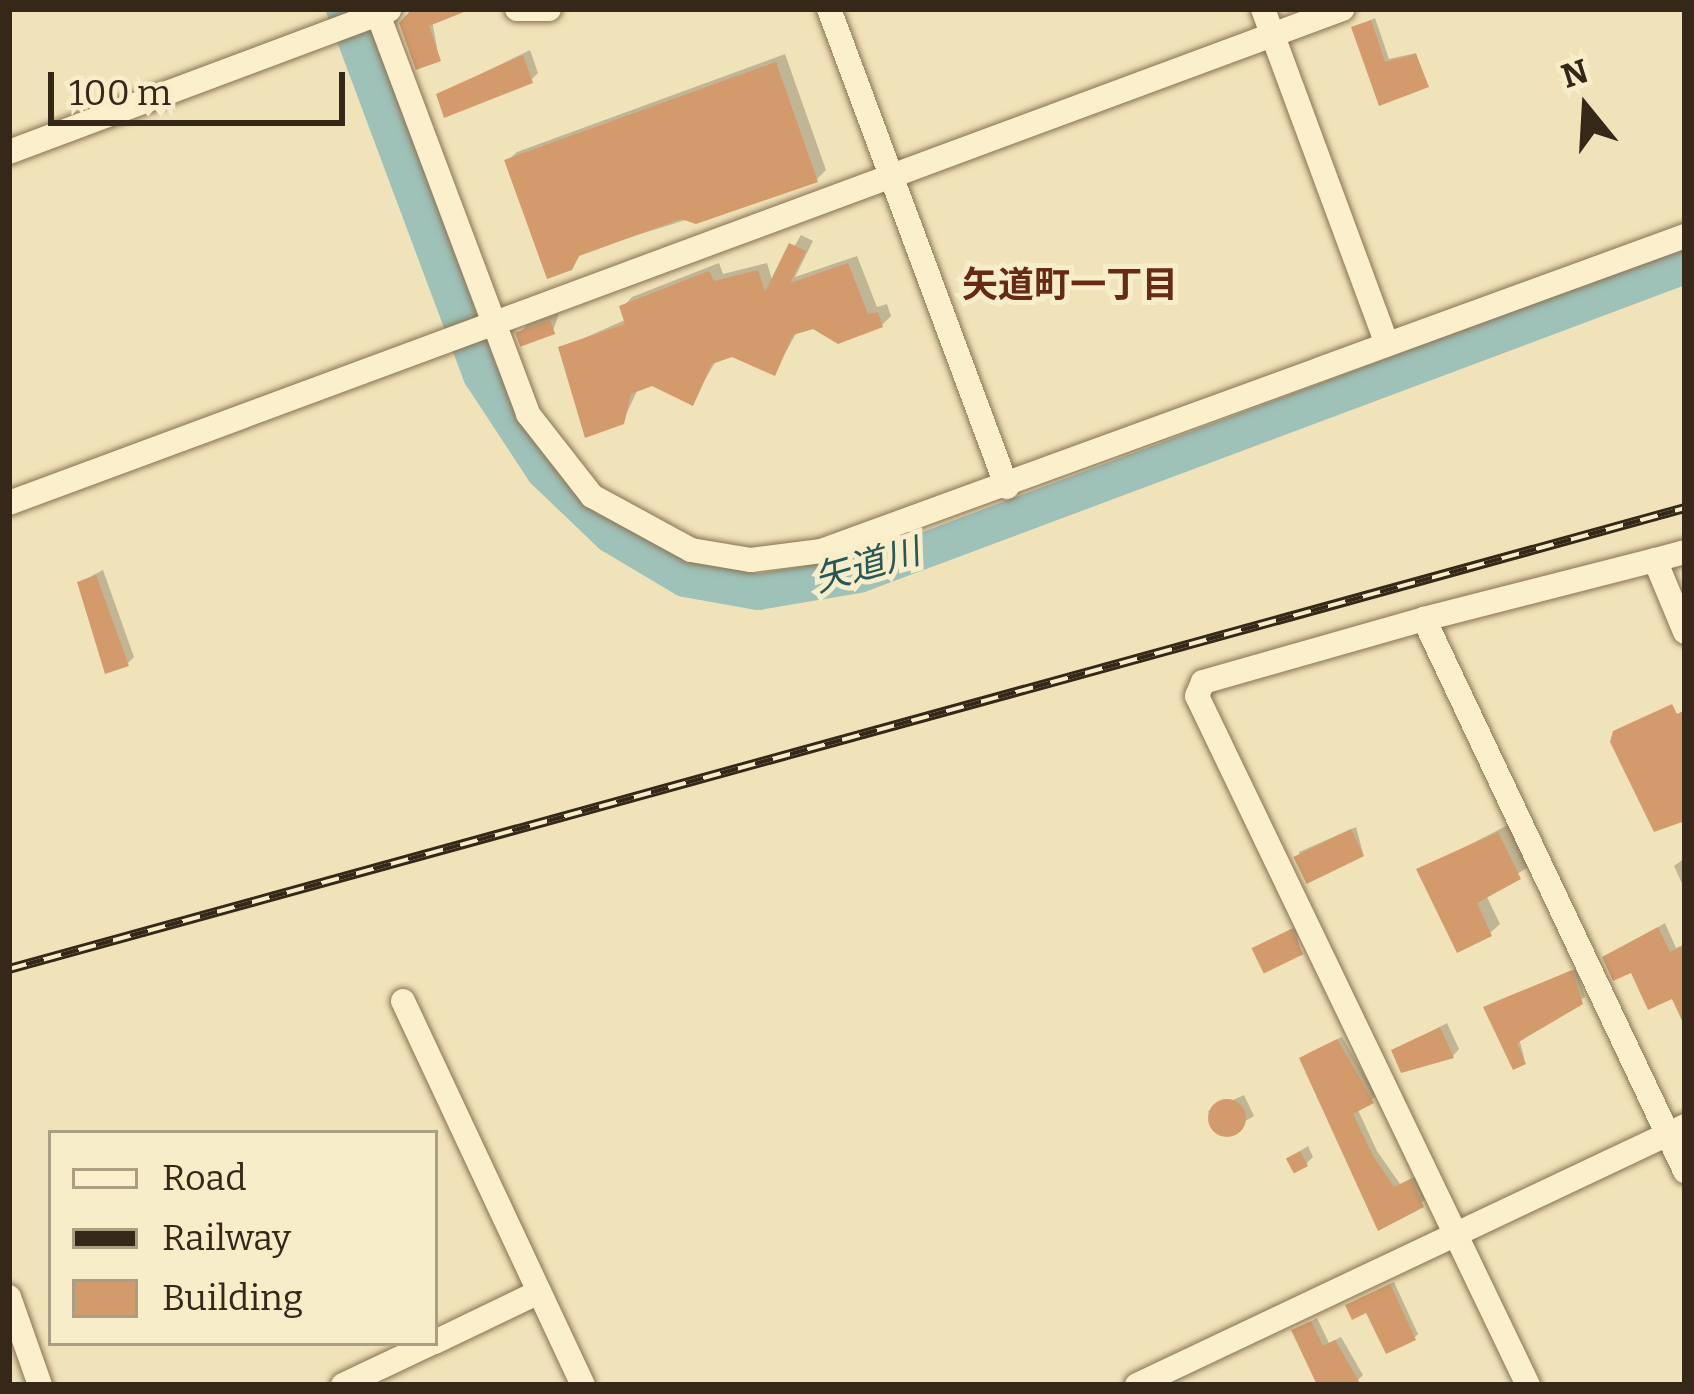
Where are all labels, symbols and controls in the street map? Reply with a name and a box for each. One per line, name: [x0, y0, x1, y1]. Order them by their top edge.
scale bar: [54, 48, 351, 122]
north arrow: [1526, 48, 1646, 168]
text: N: [1557, 51, 1593, 97]
text: 100 m: [69, 71, 171, 115]
district label: 矢道町一丁目: [962, 264, 1178, 308]
water label: 矢道川: [809, 530, 925, 602]
legend: [48, 1130, 438, 1346]
text: Road: [162, 1156, 247, 1200]
text: Railway: [162, 1216, 291, 1260]
text: Building: [162, 1276, 303, 1320]

